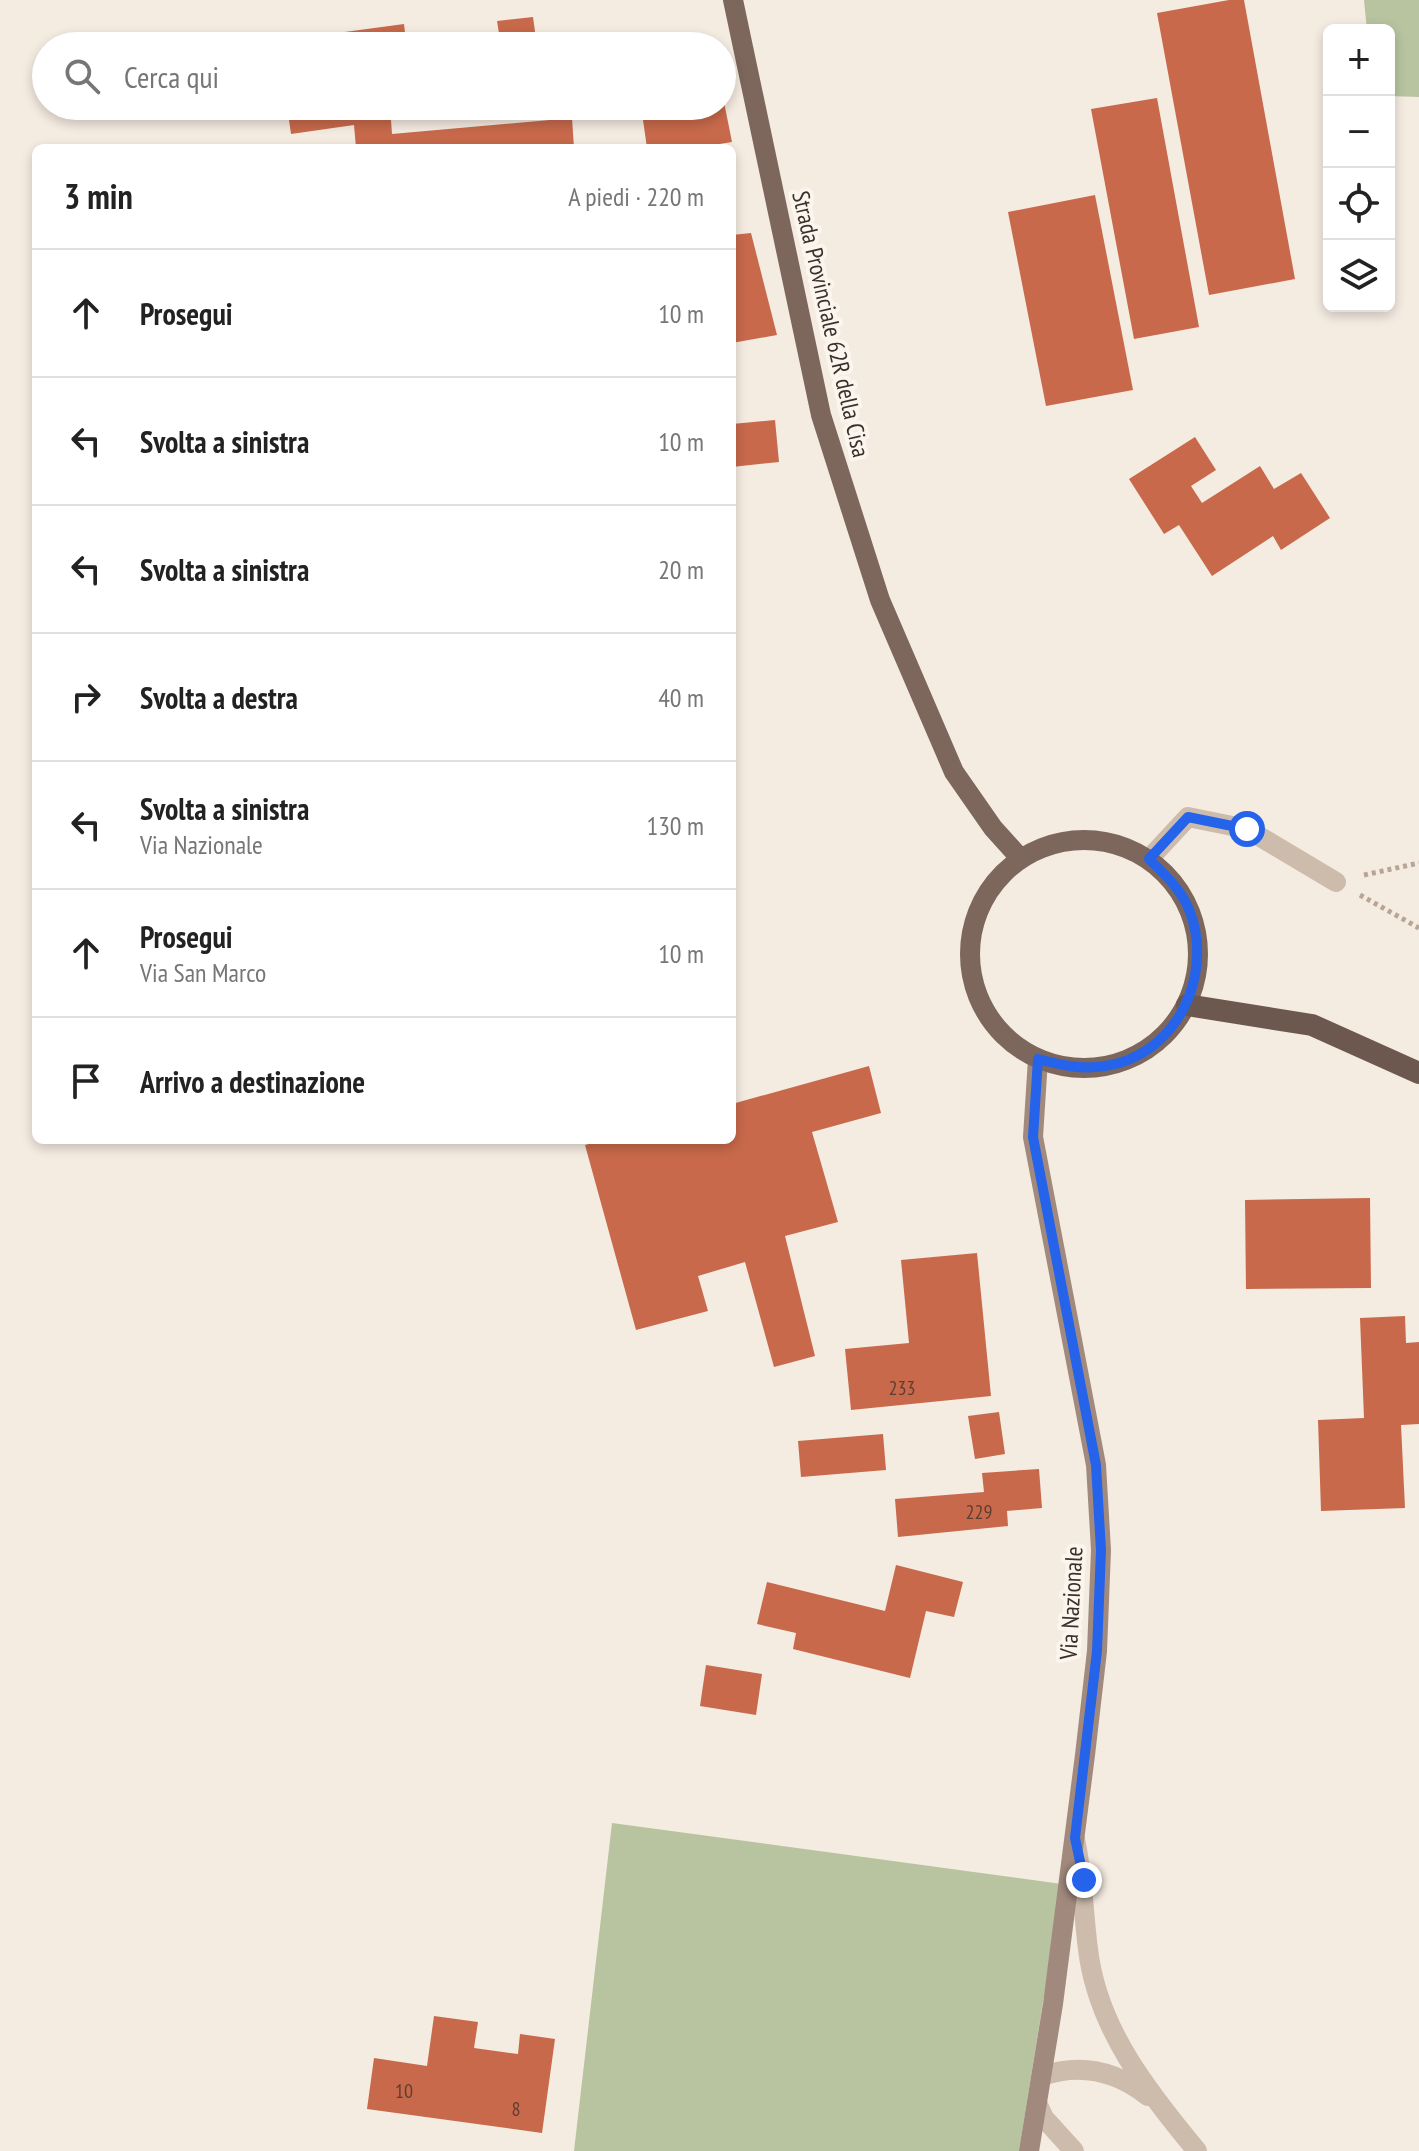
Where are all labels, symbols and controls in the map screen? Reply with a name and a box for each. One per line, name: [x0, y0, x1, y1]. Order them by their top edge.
map controls: [1323, 24, 1395, 312]
button: +: [1323, 24, 1395, 96]
search box: [32, 32, 736, 120]
icon: search: [60, 54, 104, 98]
text: Cerca qui: [124, 57, 219, 96]
button: −: [1323, 96, 1395, 168]
button: locate: [1323, 168, 1395, 240]
text: 3 min: [64, 174, 133, 218]
text: A piedi · 220 m: [568, 180, 704, 213]
street label: Strada Provinciale 62R della Cisa: [785, 188, 877, 460]
button: layers: [1323, 240, 1395, 312]
icon: ahead: [64, 291, 108, 335]
text: Prosegui: [140, 294, 233, 333]
text: 10 m: [658, 297, 704, 330]
icon: left: [64, 419, 108, 463]
text: Svolta a sinistra: [140, 422, 309, 461]
text: 10 m: [658, 425, 704, 458]
icon: left: [64, 547, 108, 591]
text: Svolta a sinistra: [140, 550, 309, 589]
text: 20 m: [658, 553, 704, 586]
icon: right: [64, 675, 108, 719]
text: Svolta a destra: [140, 678, 298, 717]
text: 40 m: [658, 681, 704, 714]
text: Svolta a sinistra: [140, 789, 309, 828]
icon: left: [64, 803, 108, 847]
text: 130 m: [646, 809, 704, 842]
route start: [1229, 811, 1265, 847]
text: Via Nazionale: [140, 828, 263, 861]
text: Prosegui: [140, 917, 233, 956]
icon: ahead: [64, 931, 108, 975]
text: 10 m: [658, 937, 704, 970]
text: Via San Marco: [140, 956, 266, 989]
icon: arrive: [64, 1059, 108, 1103]
text: Arrivo a destinazione: [140, 1062, 365, 1101]
house number: 233: [889, 1375, 916, 1401]
house number: 229: [966, 1499, 993, 1525]
street label: Via Nazionale: [1053, 1546, 1089, 1661]
route end: [1066, 1862, 1102, 1898]
house number: 10: [395, 2078, 413, 2104]
house number: 8: [512, 2096, 521, 2122]

